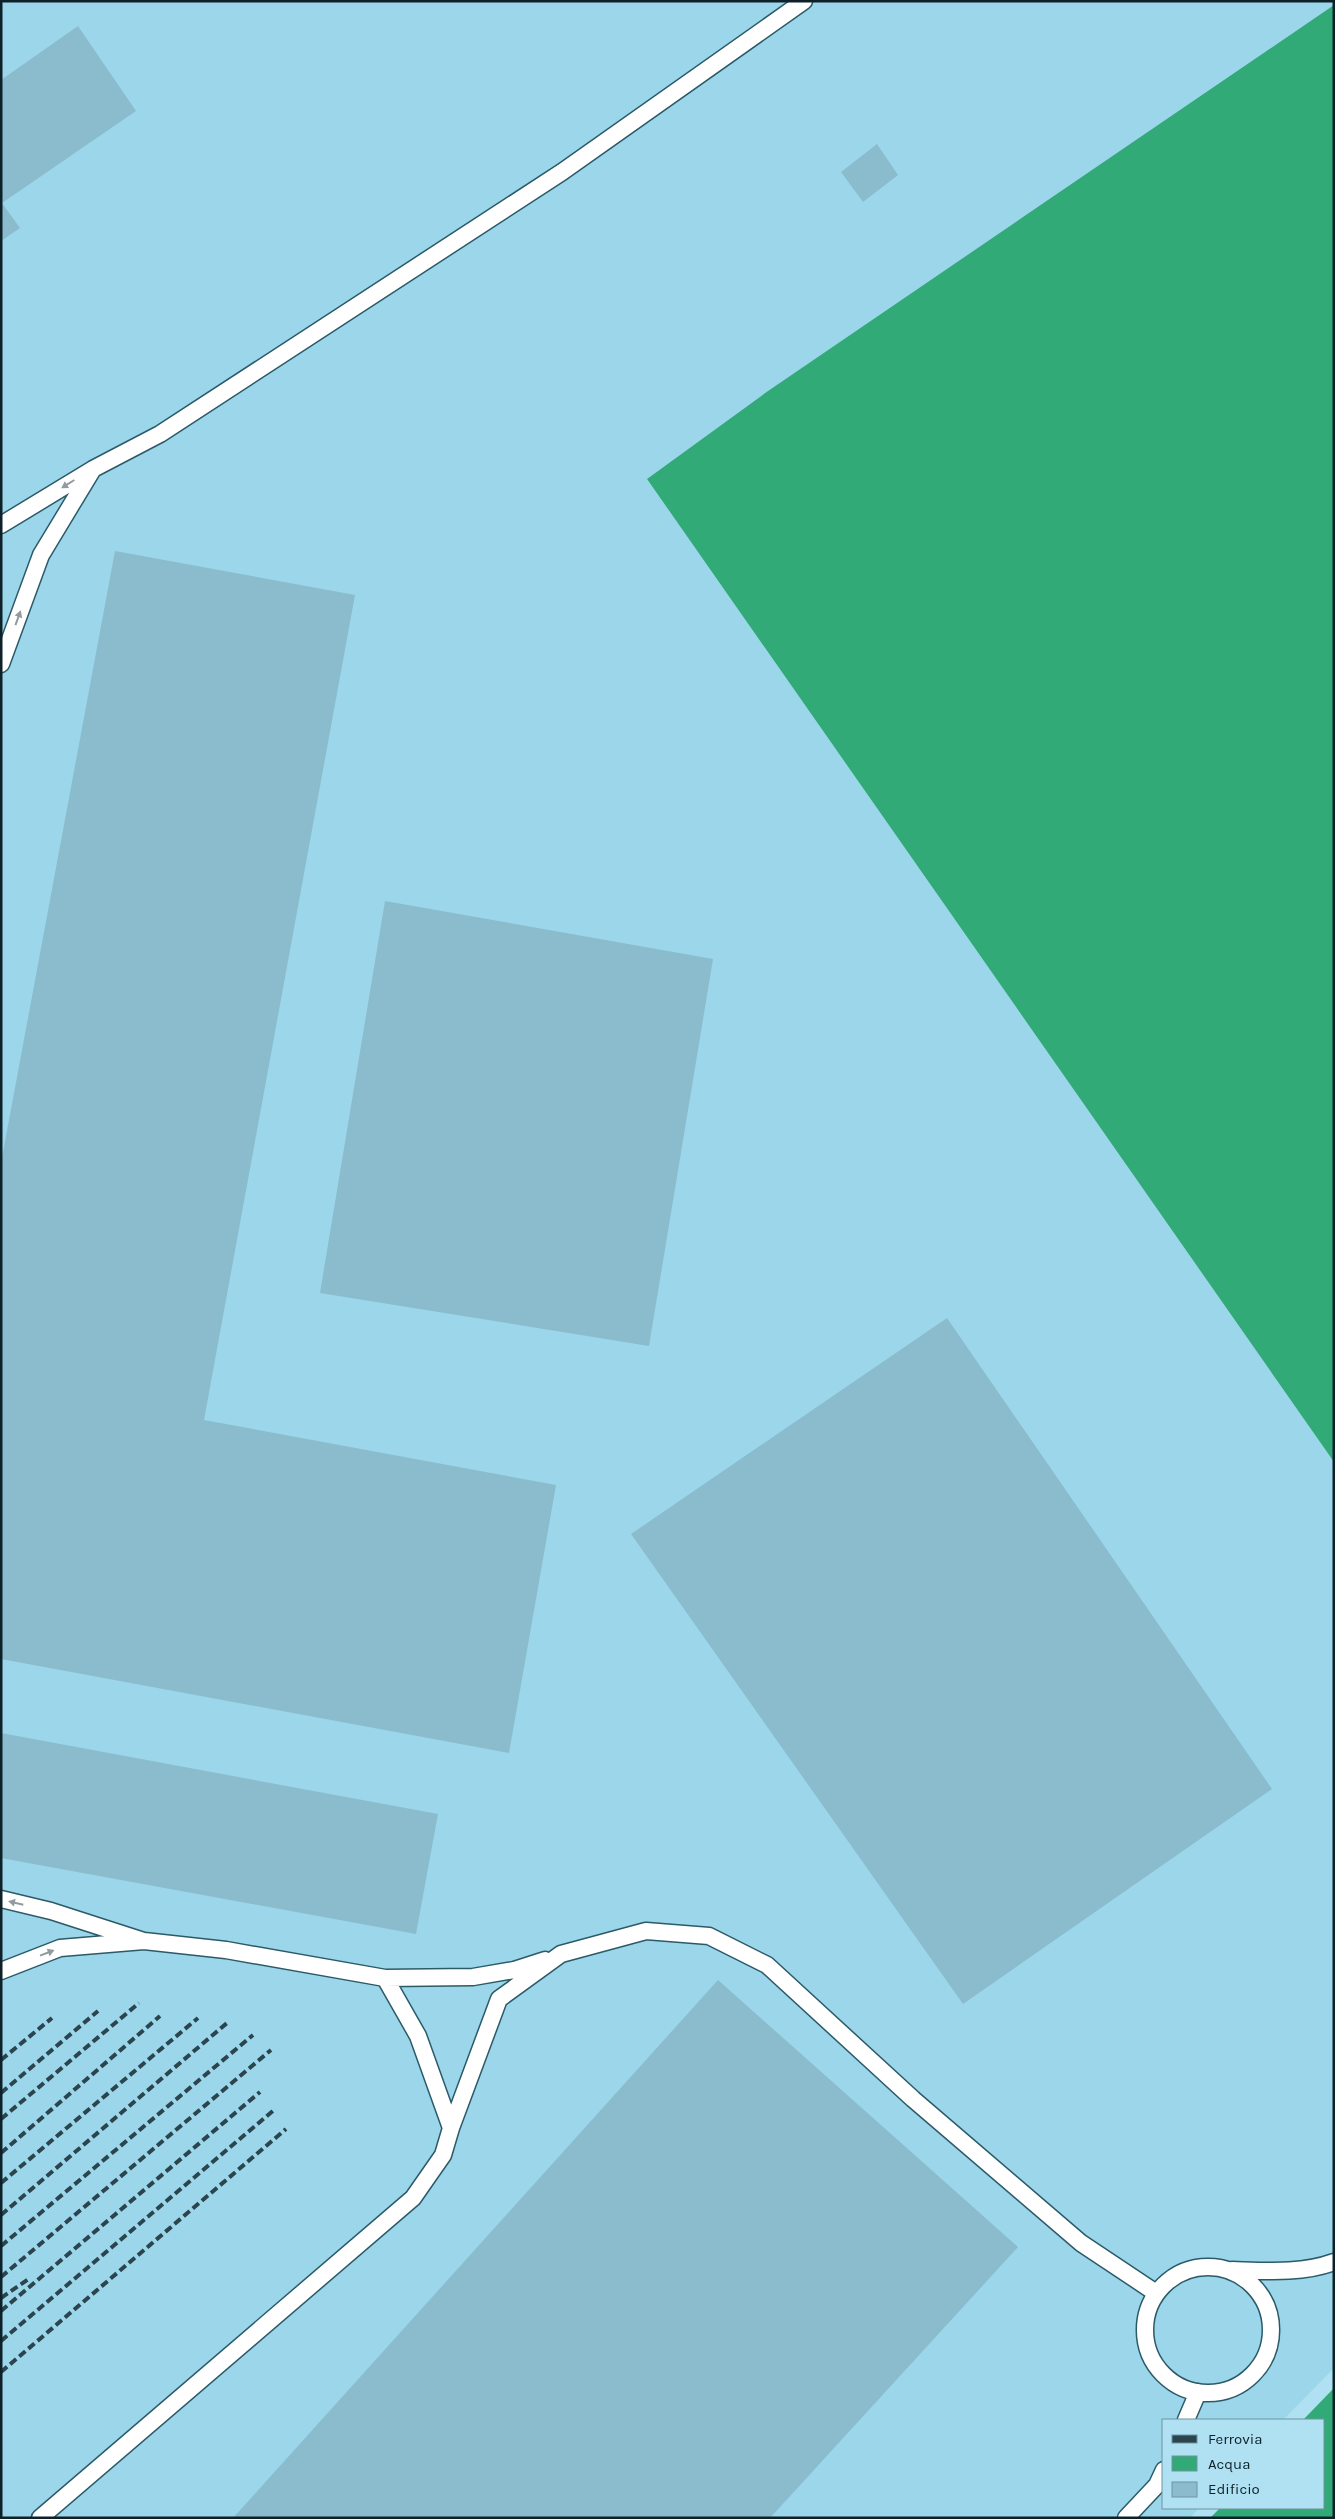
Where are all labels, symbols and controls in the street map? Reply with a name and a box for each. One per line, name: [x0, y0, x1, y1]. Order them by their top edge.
one-way arrow: [62, 479, 75, 489]
one-way arrow: [15, 611, 22, 626]
one-way arrow: [9, 1899, 24, 1907]
one-way arrow: [40, 1949, 55, 1957]
legend: [1162, 2419, 1325, 2509]
text: Ferrovia: [1208, 2430, 1262, 2448]
text: Acqua: [1208, 2455, 1250, 2473]
text: Edificio: [1208, 2480, 1260, 2498]

